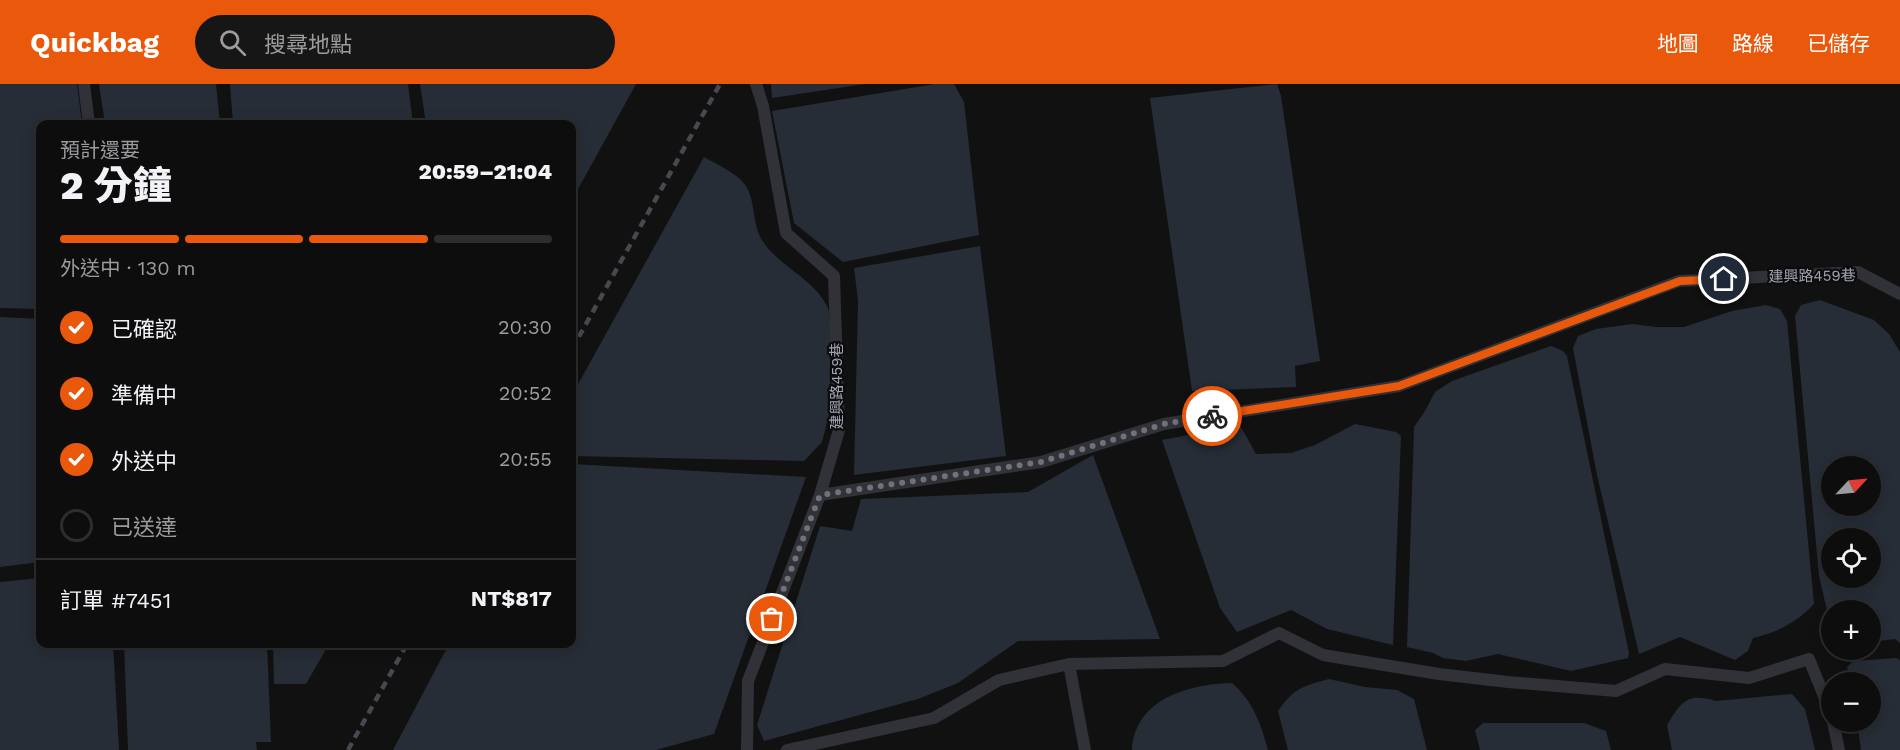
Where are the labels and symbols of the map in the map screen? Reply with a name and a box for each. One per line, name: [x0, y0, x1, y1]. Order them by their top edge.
pin: [1698, 253, 1749, 304]
street label: 建興路459巷: [1768, 266, 1856, 286]
street label: 建興路459巷: [828, 342, 846, 430]
courier: [1182, 386, 1242, 446]
north arrow: [1821, 456, 1881, 516]
pin: [746, 593, 797, 644]

